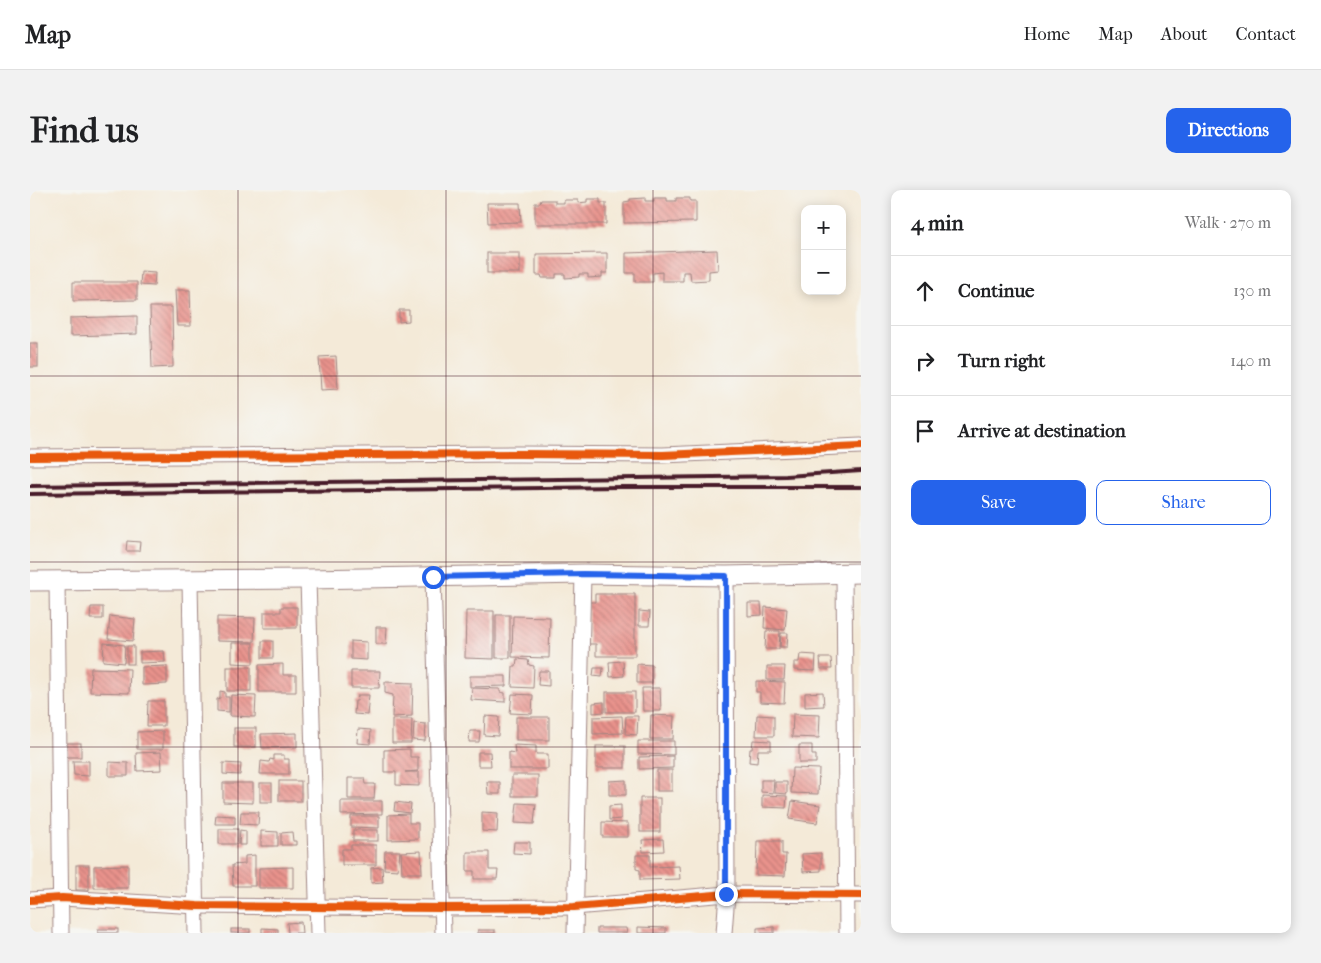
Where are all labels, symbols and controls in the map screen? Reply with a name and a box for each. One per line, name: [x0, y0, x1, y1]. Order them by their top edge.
text: Map: [25, 21, 71, 49]
text: Home: [1023, 24, 1070, 45]
text: Map: [1098, 24, 1133, 45]
text: About: [1161, 24, 1207, 45]
text: Contact: [1235, 24, 1296, 45]
button: Directions: [1166, 108, 1291, 153]
text: Find us: [30, 110, 139, 151]
map controls: [801, 205, 846, 295]
button: +: [801, 205, 846, 250]
text: 4 min: [911, 211, 964, 235]
text: Walk · 270 m: [1185, 213, 1271, 232]
button: −: [801, 250, 846, 295]
icon: ahead: [911, 277, 939, 305]
text: Continue: [958, 280, 1034, 302]
text: 130 m: [1233, 281, 1271, 300]
icon: right: [911, 347, 939, 375]
text: Turn right: [958, 350, 1045, 372]
text: 140 m: [1230, 351, 1271, 370]
icon: arrive: [911, 417, 939, 445]
text: Arrive at destination: [958, 420, 1126, 442]
button: Save: [911, 480, 1086, 525]
button: Share: [1096, 480, 1271, 525]
route start: [422, 566, 445, 589]
route end: [715, 883, 738, 906]

